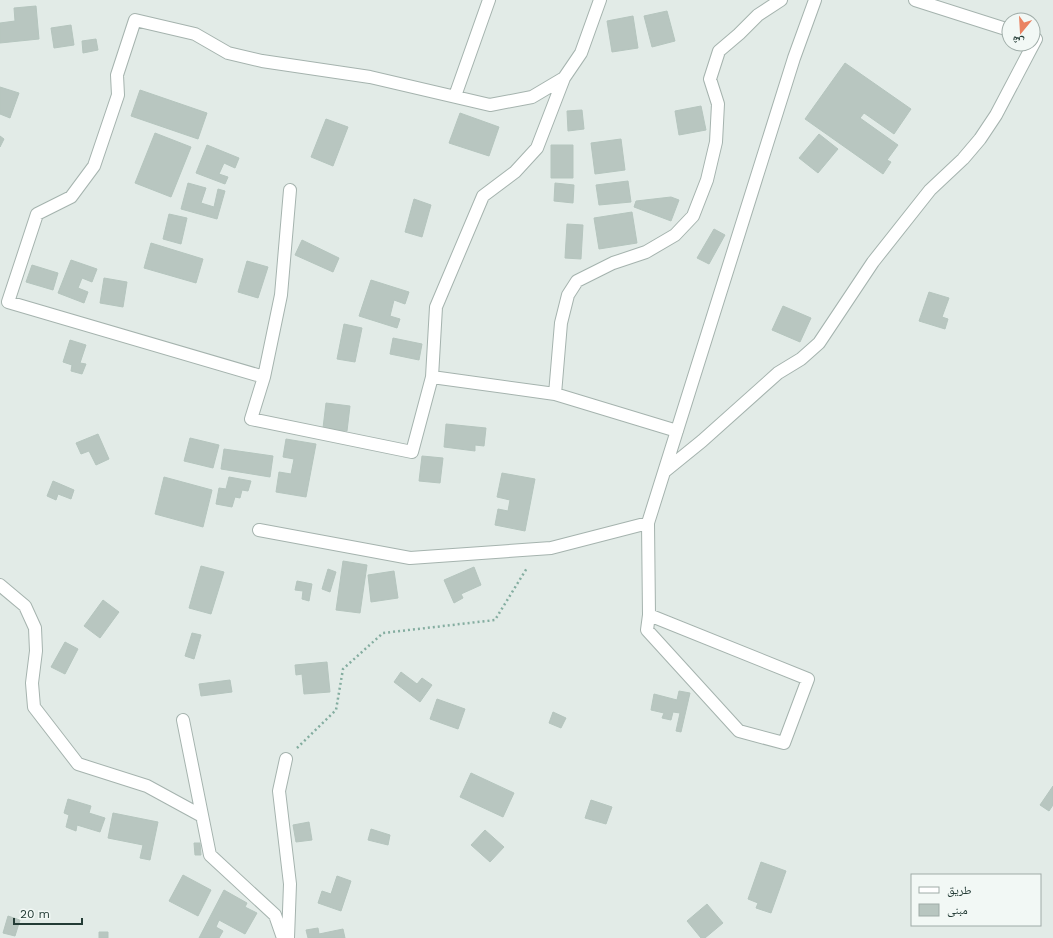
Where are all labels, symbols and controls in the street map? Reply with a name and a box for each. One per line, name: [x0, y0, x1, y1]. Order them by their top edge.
north arrow: [1001, 12, 1041, 52]
text: ش: [1010, 32, 1026, 49]
legend: [911, 874, 1041, 926]
text: طريق: [947, 883, 972, 897]
scale bar: [14, 900, 82, 926]
text: مبنى: [947, 903, 968, 917]
text: 20 m: [20, 907, 50, 921]

